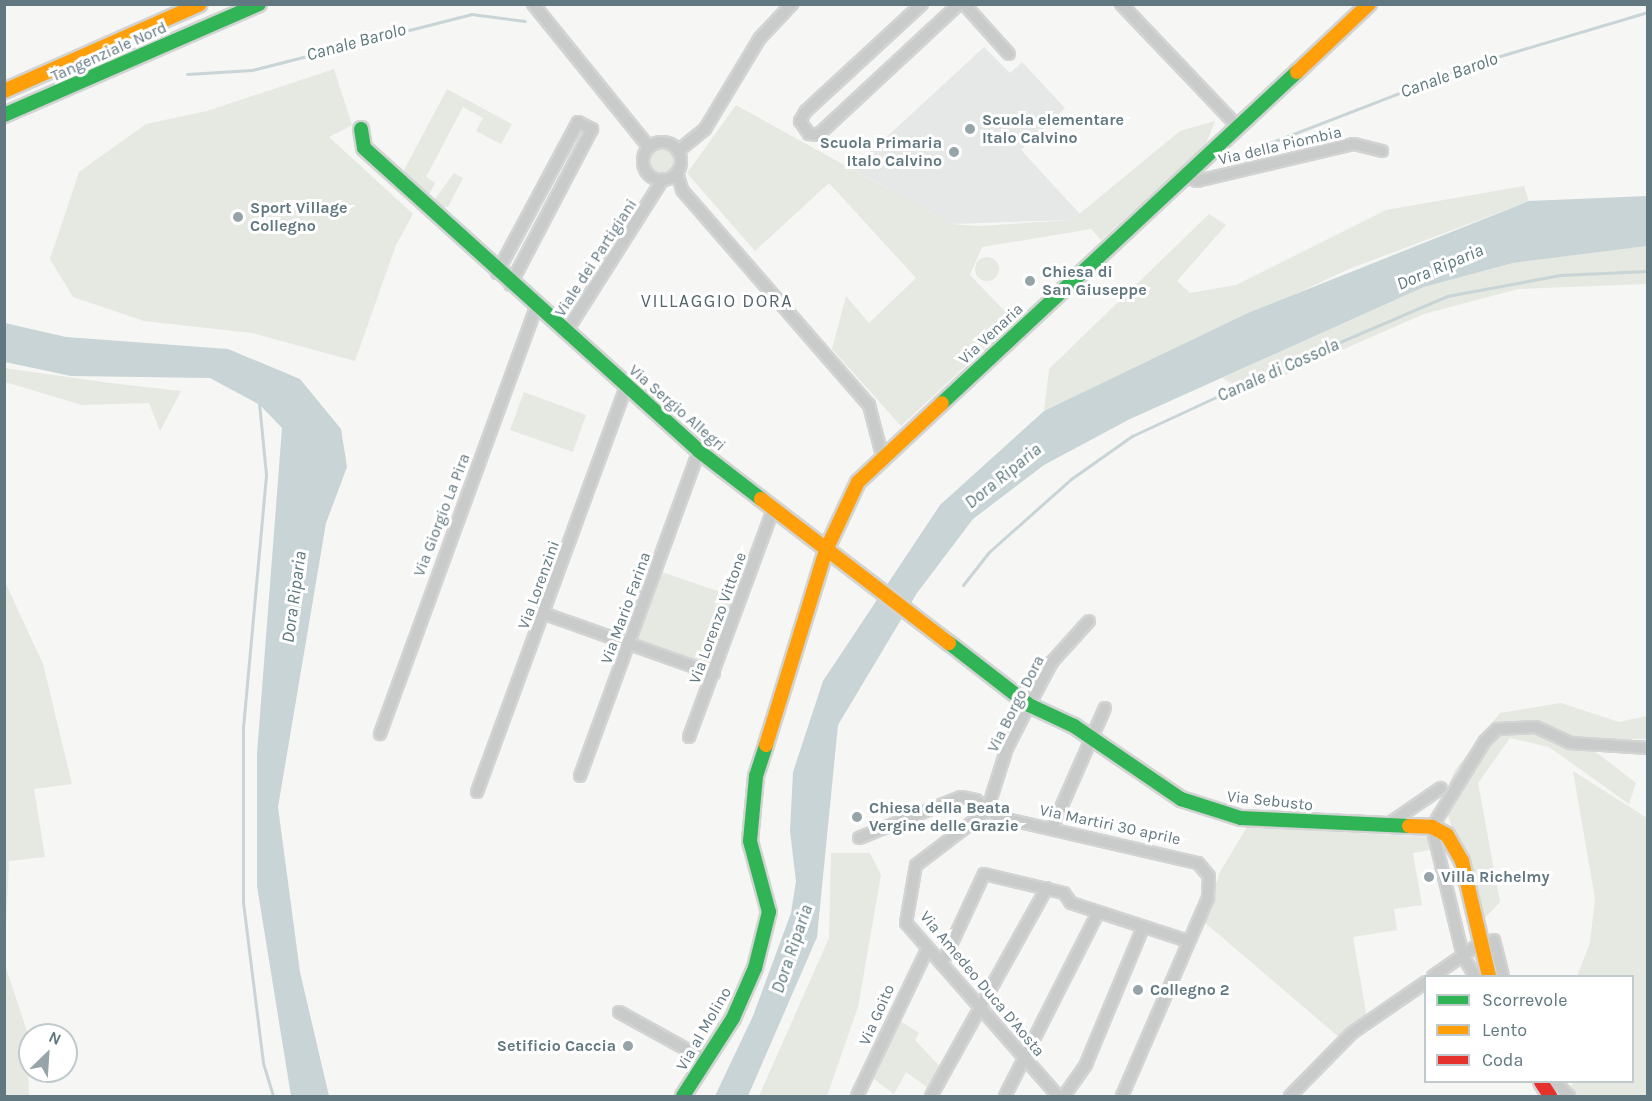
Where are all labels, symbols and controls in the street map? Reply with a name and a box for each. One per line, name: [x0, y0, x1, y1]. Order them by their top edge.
street label: Tangenziale Nord: [48, 18, 170, 86]
water label: Canale Barolo: [304, 18, 408, 66]
water label: Canale Barolo: [1397, 47, 1501, 103]
place label: Scuola elementare Italo Calvino: [982, 110, 1124, 148]
marker: Scuola elementare Italo Calvino: [963, 122, 977, 136]
street label: Via della Piombia: [1216, 122, 1344, 170]
place label: Scuola Primaria Italo Calvino: [820, 133, 942, 171]
marker: Scuola Primaria Italo Calvino: [947, 145, 961, 159]
street label: Viale dei Partigiani: [551, 195, 641, 321]
place label: Sport Village Collegno: [250, 198, 347, 236]
marker: Sport Village Collegno: [231, 210, 245, 224]
water label: Dora Riparia: [1393, 239, 1487, 295]
place label: Chiesa di San Giuseppe: [1042, 262, 1147, 300]
marker: Chiesa di San Giuseppe: [1023, 274, 1037, 288]
district label: VILLAGGIO DORA: [641, 290, 793, 312]
street label: Via Venaria: [955, 299, 1027, 369]
water label: Canale di Cossola: [1214, 333, 1342, 407]
street label: Via Sergio Allegri: [625, 361, 729, 455]
water label: Dora Riparia: [960, 439, 1046, 513]
street label: Via Giorgio La Pira: [410, 451, 474, 579]
street label: Via Lorenzini: [514, 538, 564, 632]
street label: Via Mario Farina: [597, 549, 655, 667]
street label: Via Lorenzo Vittone: [685, 549, 751, 687]
water label: Dora Riparia: [277, 550, 311, 644]
street label: Via Borgo Dora: [983, 652, 1049, 756]
street label: Via Sebusto: [1226, 787, 1314, 815]
place label: Chiesa della Beata Vergine delle Grazie: [869, 798, 1018, 836]
street label: Via Martiri 30 aprile: [1038, 801, 1182, 849]
marker: Chiesa della Beata Vergine delle Grazie: [850, 810, 864, 824]
place label: Villa Richelmy: [1441, 867, 1550, 887]
marker: Villa Richelmy: [1422, 870, 1436, 884]
water label: Dora Riparia: [767, 902, 817, 996]
street label: Via Amedeo Duca D'Aosta: [916, 907, 1048, 1061]
legend: [1424, 975, 1634, 1083]
place label: Collegno 2: [1150, 980, 1229, 1000]
street label: Via Goito: [855, 981, 899, 1049]
marker: Collegno 2: [1131, 983, 1145, 997]
street label: Via al Molino: [672, 984, 736, 1074]
text: Scorrevole: [1482, 989, 1567, 1011]
text: Lento: [1482, 1019, 1527, 1041]
north arrow: [18, 1023, 78, 1083]
text: N: [46, 1027, 64, 1049]
place label: Setificio Caccia: [497, 1036, 616, 1056]
marker: Setificio Caccia: [621, 1039, 635, 1053]
text: Coda: [1482, 1049, 1523, 1071]

